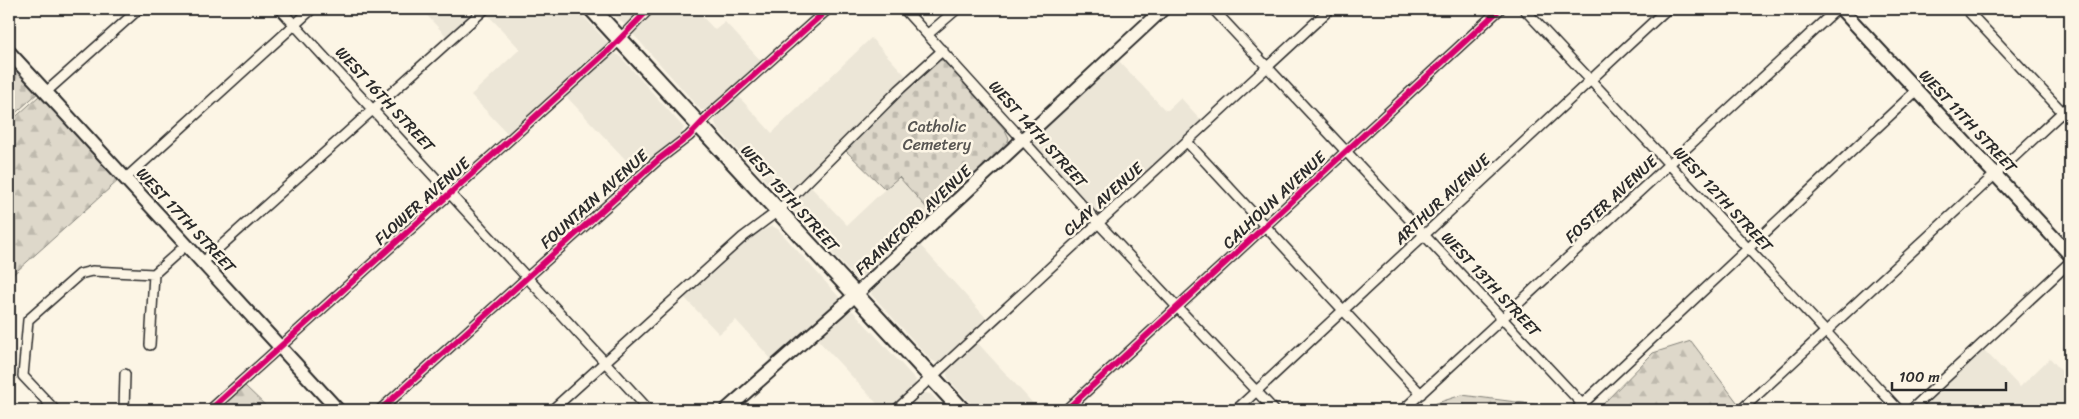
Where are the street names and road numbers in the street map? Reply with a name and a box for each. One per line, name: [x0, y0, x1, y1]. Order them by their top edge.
street label: WEST 16TH STREET: [328, 39, 443, 160]
street label: WEST 11TH STREET: [1912, 62, 2025, 181]
street label: WEST 14TH STREET: [981, 73, 1095, 196]
street label: WEST 15TH STREET: [733, 137, 847, 259]
street label: WEST 12TH STREET: [1666, 139, 1781, 260]
street label: FOUNTAIN AVENUE: [533, 141, 656, 256]
street label: CALHOUN AVENUE: [1215, 143, 1334, 256]
street label: ARTHUR AVENUE: [1386, 145, 1498, 252]
street label: FOSTER AVENUE: [1558, 147, 1665, 250]
street label: FLOWER AVENUE: [367, 149, 478, 252]
street label: CLAY AVENUE: [1056, 154, 1151, 243]
street label: FRANKFORD AVENUE: [848, 157, 979, 282]
street label: WEST 17TH STREET: [129, 160, 244, 281]
street label: WEST 13TH STREET: [1434, 224, 1549, 344]

